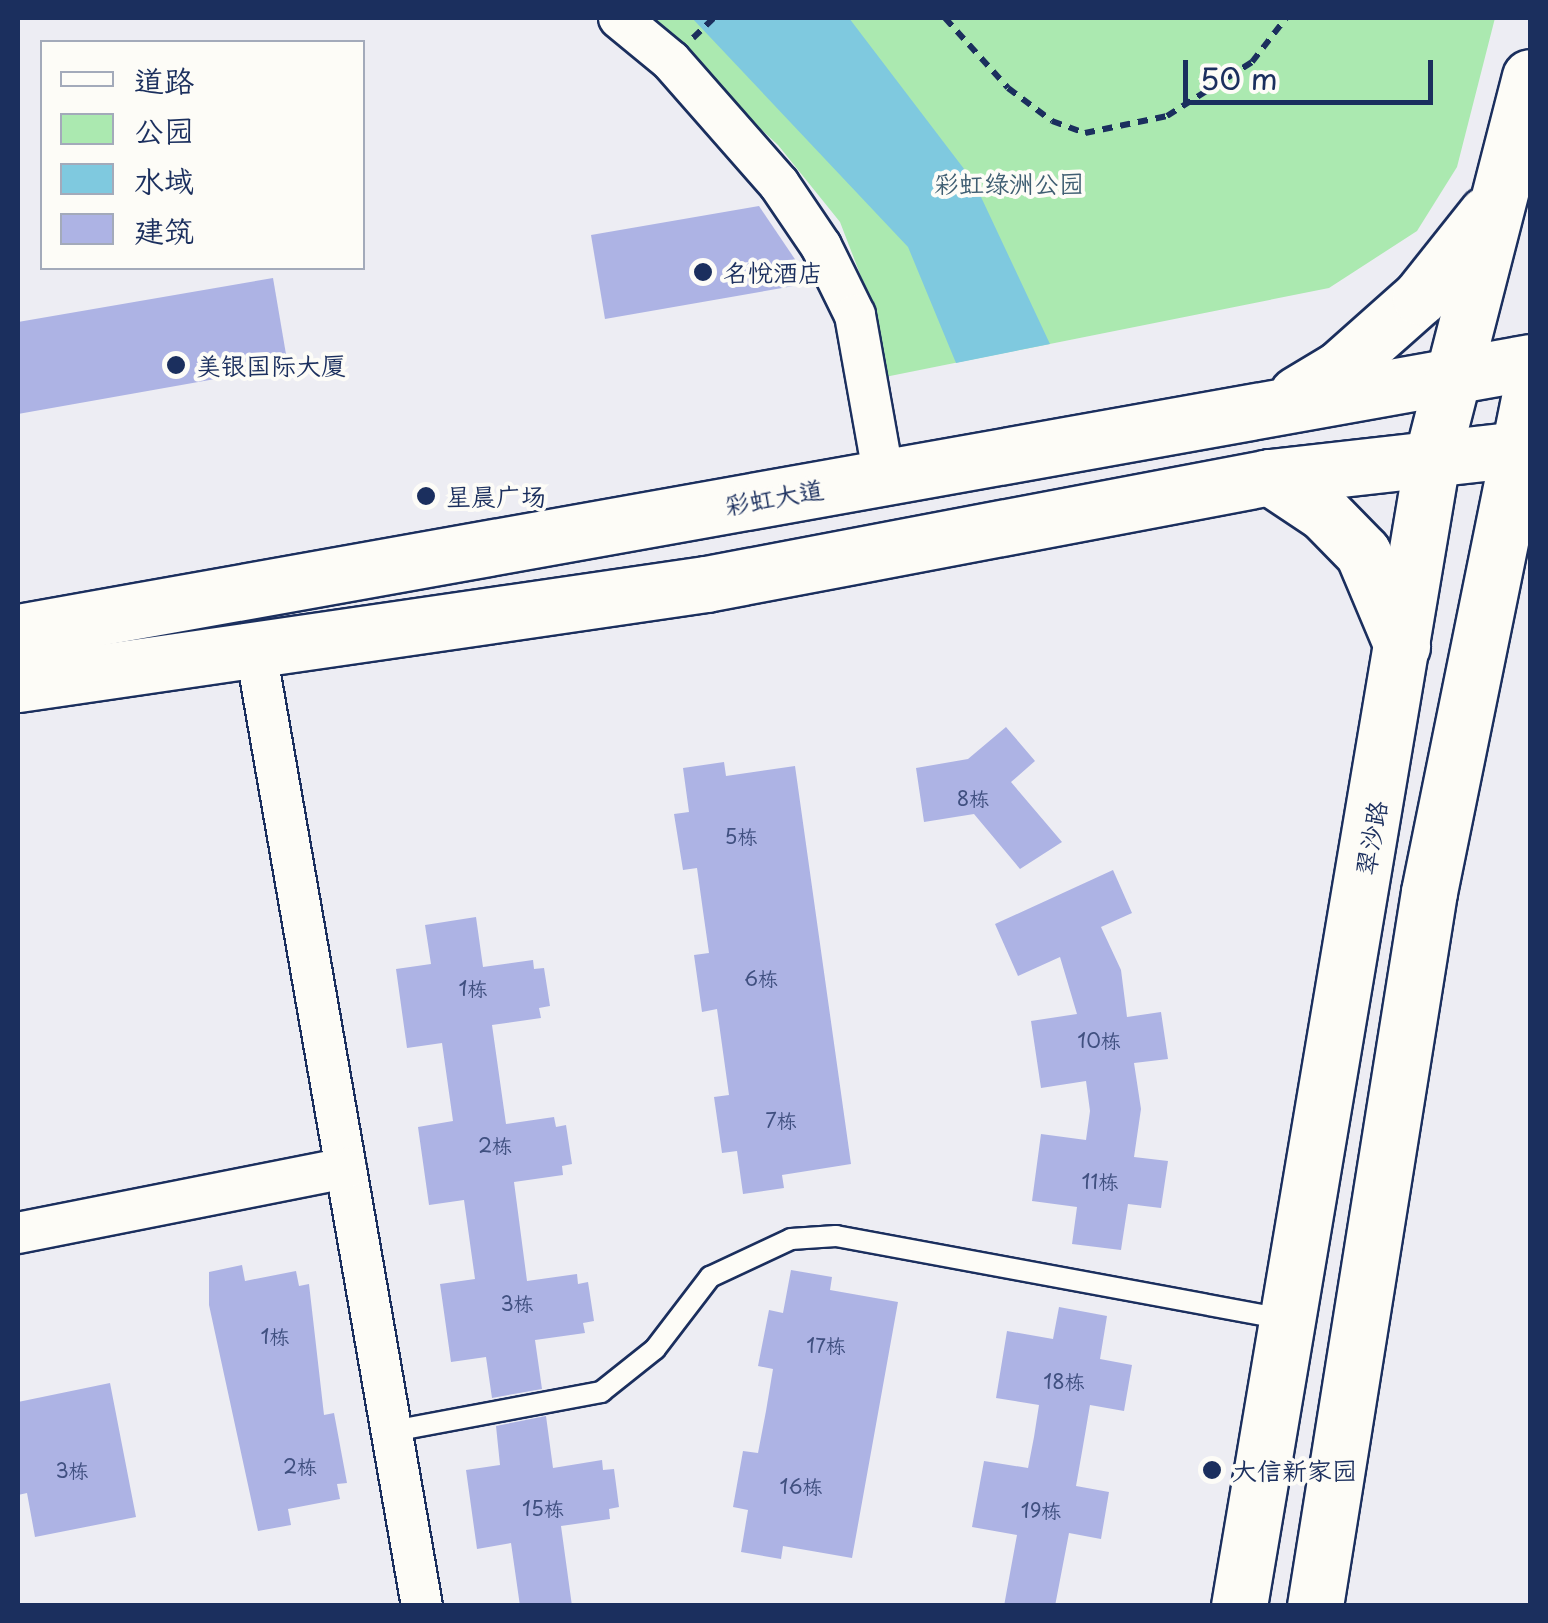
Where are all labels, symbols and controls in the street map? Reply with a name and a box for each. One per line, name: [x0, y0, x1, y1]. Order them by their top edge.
legend: [40, 40, 365, 270]
scale bar: [1188, 40, 1438, 102]
text: 50 m: [1200, 55, 1278, 100]
text: 道路: [134, 57, 194, 102]
text: 公园: [134, 107, 194, 152]
text: 水域: [134, 157, 194, 202]
park label: 彩虹绿洲公园: [934, 168, 1084, 198]
text: 建筑: [134, 207, 194, 252]
place label: 名悦酒店: [723, 257, 823, 287]
marker: 名悦酒店: [692, 261, 714, 283]
place label: 美银国际大厦: [196, 350, 346, 380]
marker: 美银国际大厦: [165, 354, 187, 376]
street label: 彩虹大道: [722, 474, 826, 520]
place label: 星晨广场: [446, 481, 546, 511]
marker: 星晨广场: [415, 485, 437, 507]
house number: 8栋: [957, 786, 989, 810]
street label: 翠沙路: [1350, 798, 1392, 878]
house number: 5栋: [725, 824, 757, 848]
house number: 6栋: [744, 966, 778, 990]
house number: 1栋: [459, 976, 487, 1000]
house number: 10栋: [1077, 1028, 1121, 1052]
house number: 7栋: [765, 1108, 797, 1132]
house number: 2栋: [478, 1133, 512, 1157]
house number: 11栋: [1082, 1169, 1118, 1193]
house number: 3栋: [500, 1291, 534, 1315]
house number: 1栋: [261, 1324, 289, 1348]
house number: 17栋: [806, 1333, 846, 1357]
house number: 18栋: [1043, 1369, 1085, 1393]
house number: 2栋: [283, 1454, 317, 1478]
place label: 大信新家园: [1232, 1455, 1357, 1485]
house number: 3栋: [55, 1458, 89, 1482]
marker: 大信新家园: [1201, 1459, 1223, 1481]
house number: 16栋: [780, 1474, 822, 1498]
house number: 15栋: [522, 1496, 564, 1520]
house number: 19栋: [1021, 1498, 1061, 1522]

